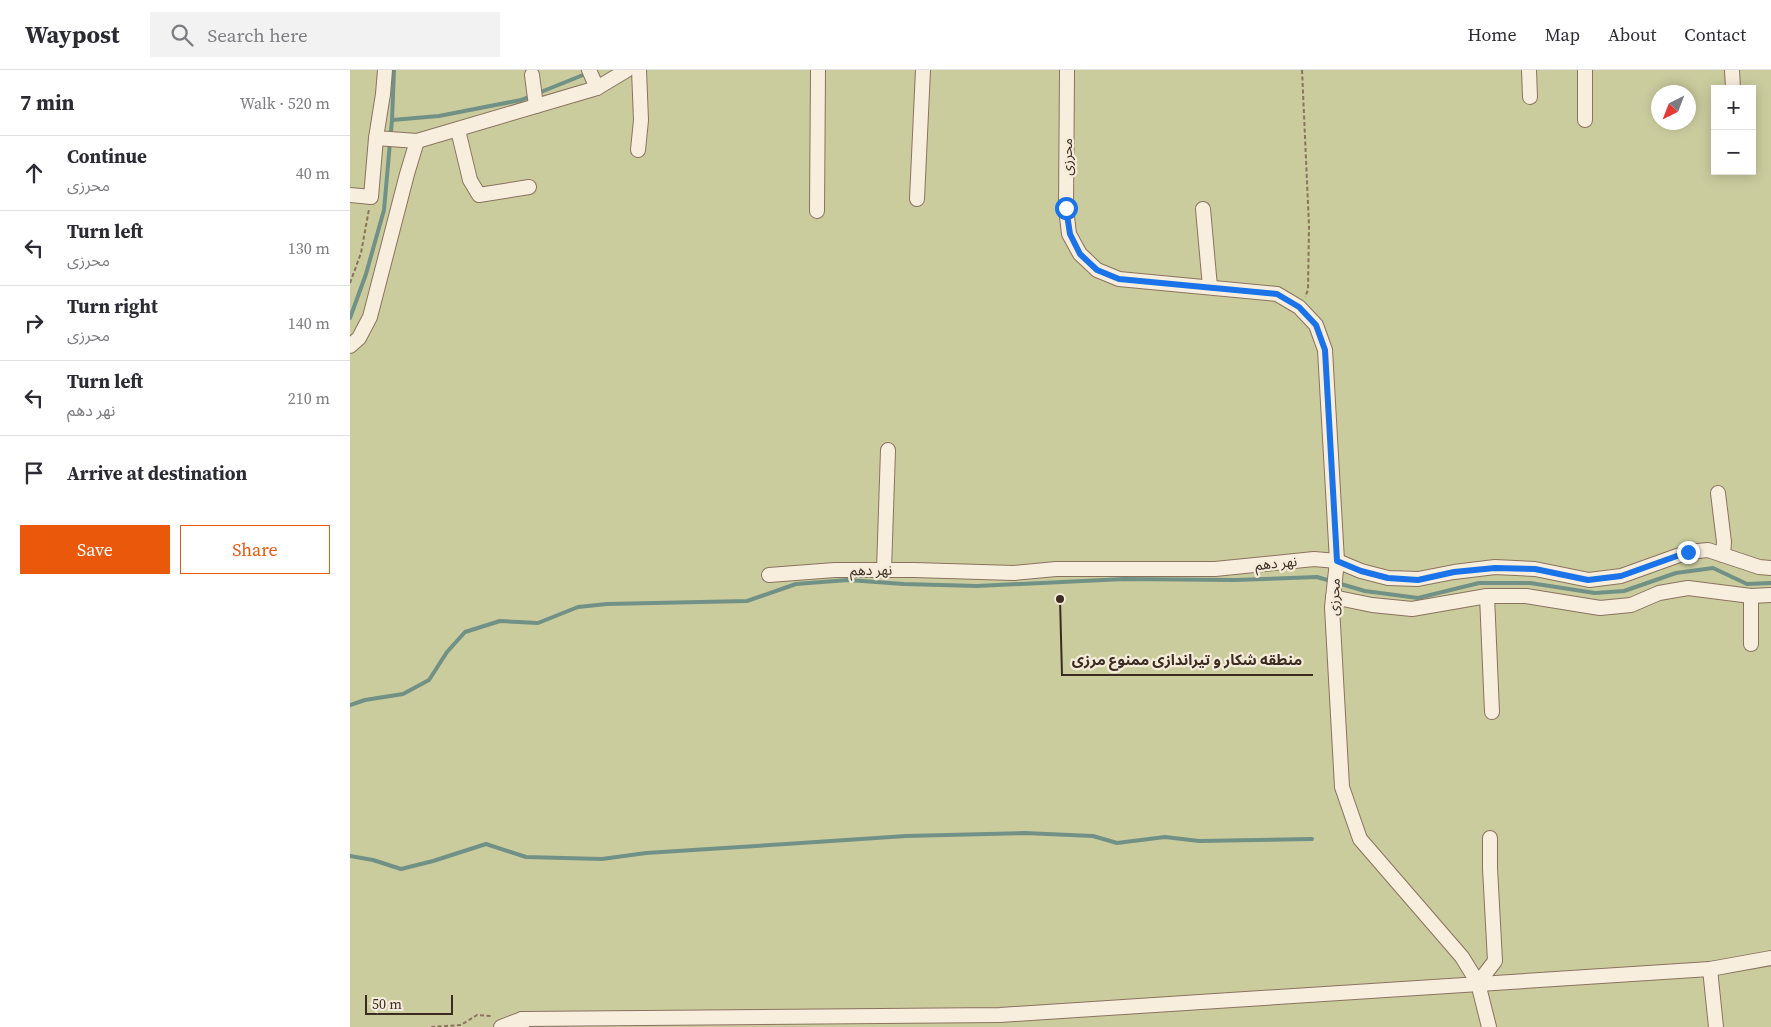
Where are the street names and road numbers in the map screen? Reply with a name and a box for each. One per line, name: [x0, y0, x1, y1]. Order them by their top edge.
street label: محرزی: [1057, 138, 1077, 176]
street label: نهر دهم: [1254, 551, 1298, 576]
street label: نهر دهم: [850, 560, 893, 581]
street label: محرزی: [1323, 578, 1345, 616]

